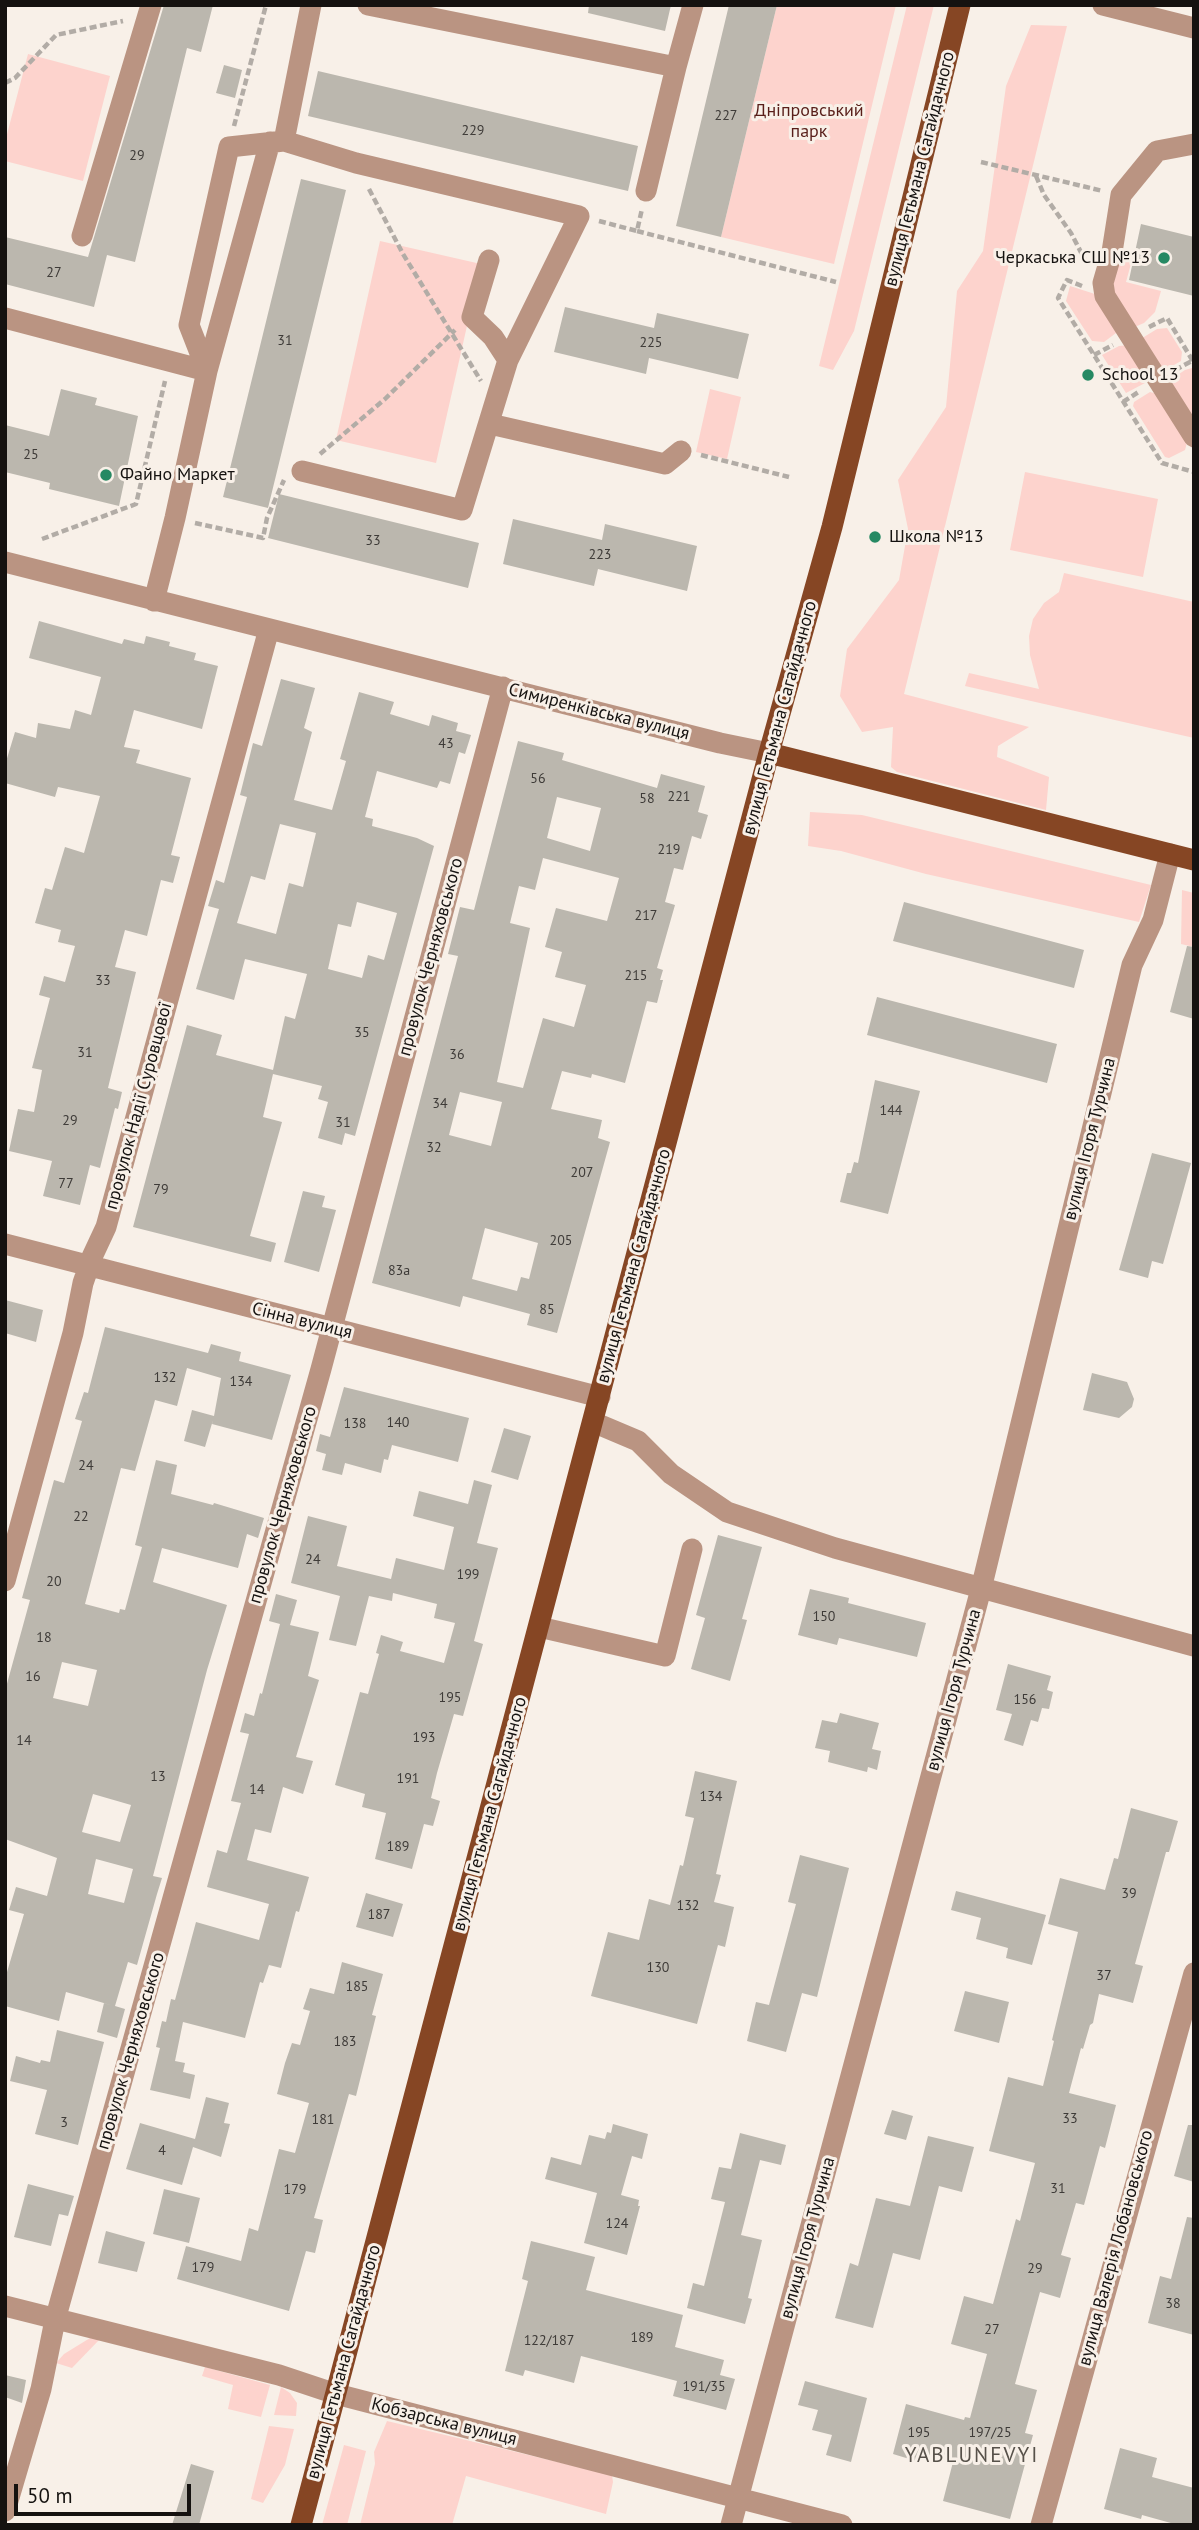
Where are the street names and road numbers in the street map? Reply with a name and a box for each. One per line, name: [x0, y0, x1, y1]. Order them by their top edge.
street label: вулиця Гетьмана Сагайдачного: [880, 49, 960, 289]
street label: вулиця Гетьмана Сагайдачного: [738, 599, 822, 837]
street label: Симиренківська вулиця: [506, 679, 692, 745]
street label: провулок Черняховського: [394, 856, 468, 1058]
street label: провулок Надії Суровцової: [101, 1000, 177, 1212]
street label: вулиця Ігоря Турчина: [1059, 1056, 1121, 1222]
street label: вулиця Гетьмана Сагайдачного: [592, 1147, 676, 1385]
street label: Сінна вулиця: [250, 1298, 354, 1344]
street label: провулок Черняховського: [244, 1404, 322, 1606]
street label: вулиця Ігоря Турчина: [922, 1607, 986, 1773]
street label: вулиця Гетьмана Сагайдачного: [448, 1695, 532, 1933]
street label: провулок Черняховського: [92, 1950, 170, 2152]
street label: вулиця Валерія Лобановського: [1074, 2128, 1158, 2368]
street label: вулиця Ігоря Турчина: [776, 2155, 840, 2321]
street label: вулиця Гетьмана Сагайдачного: [302, 2243, 386, 2481]
street label: Кобзарська вулиця: [369, 2394, 519, 2450]

